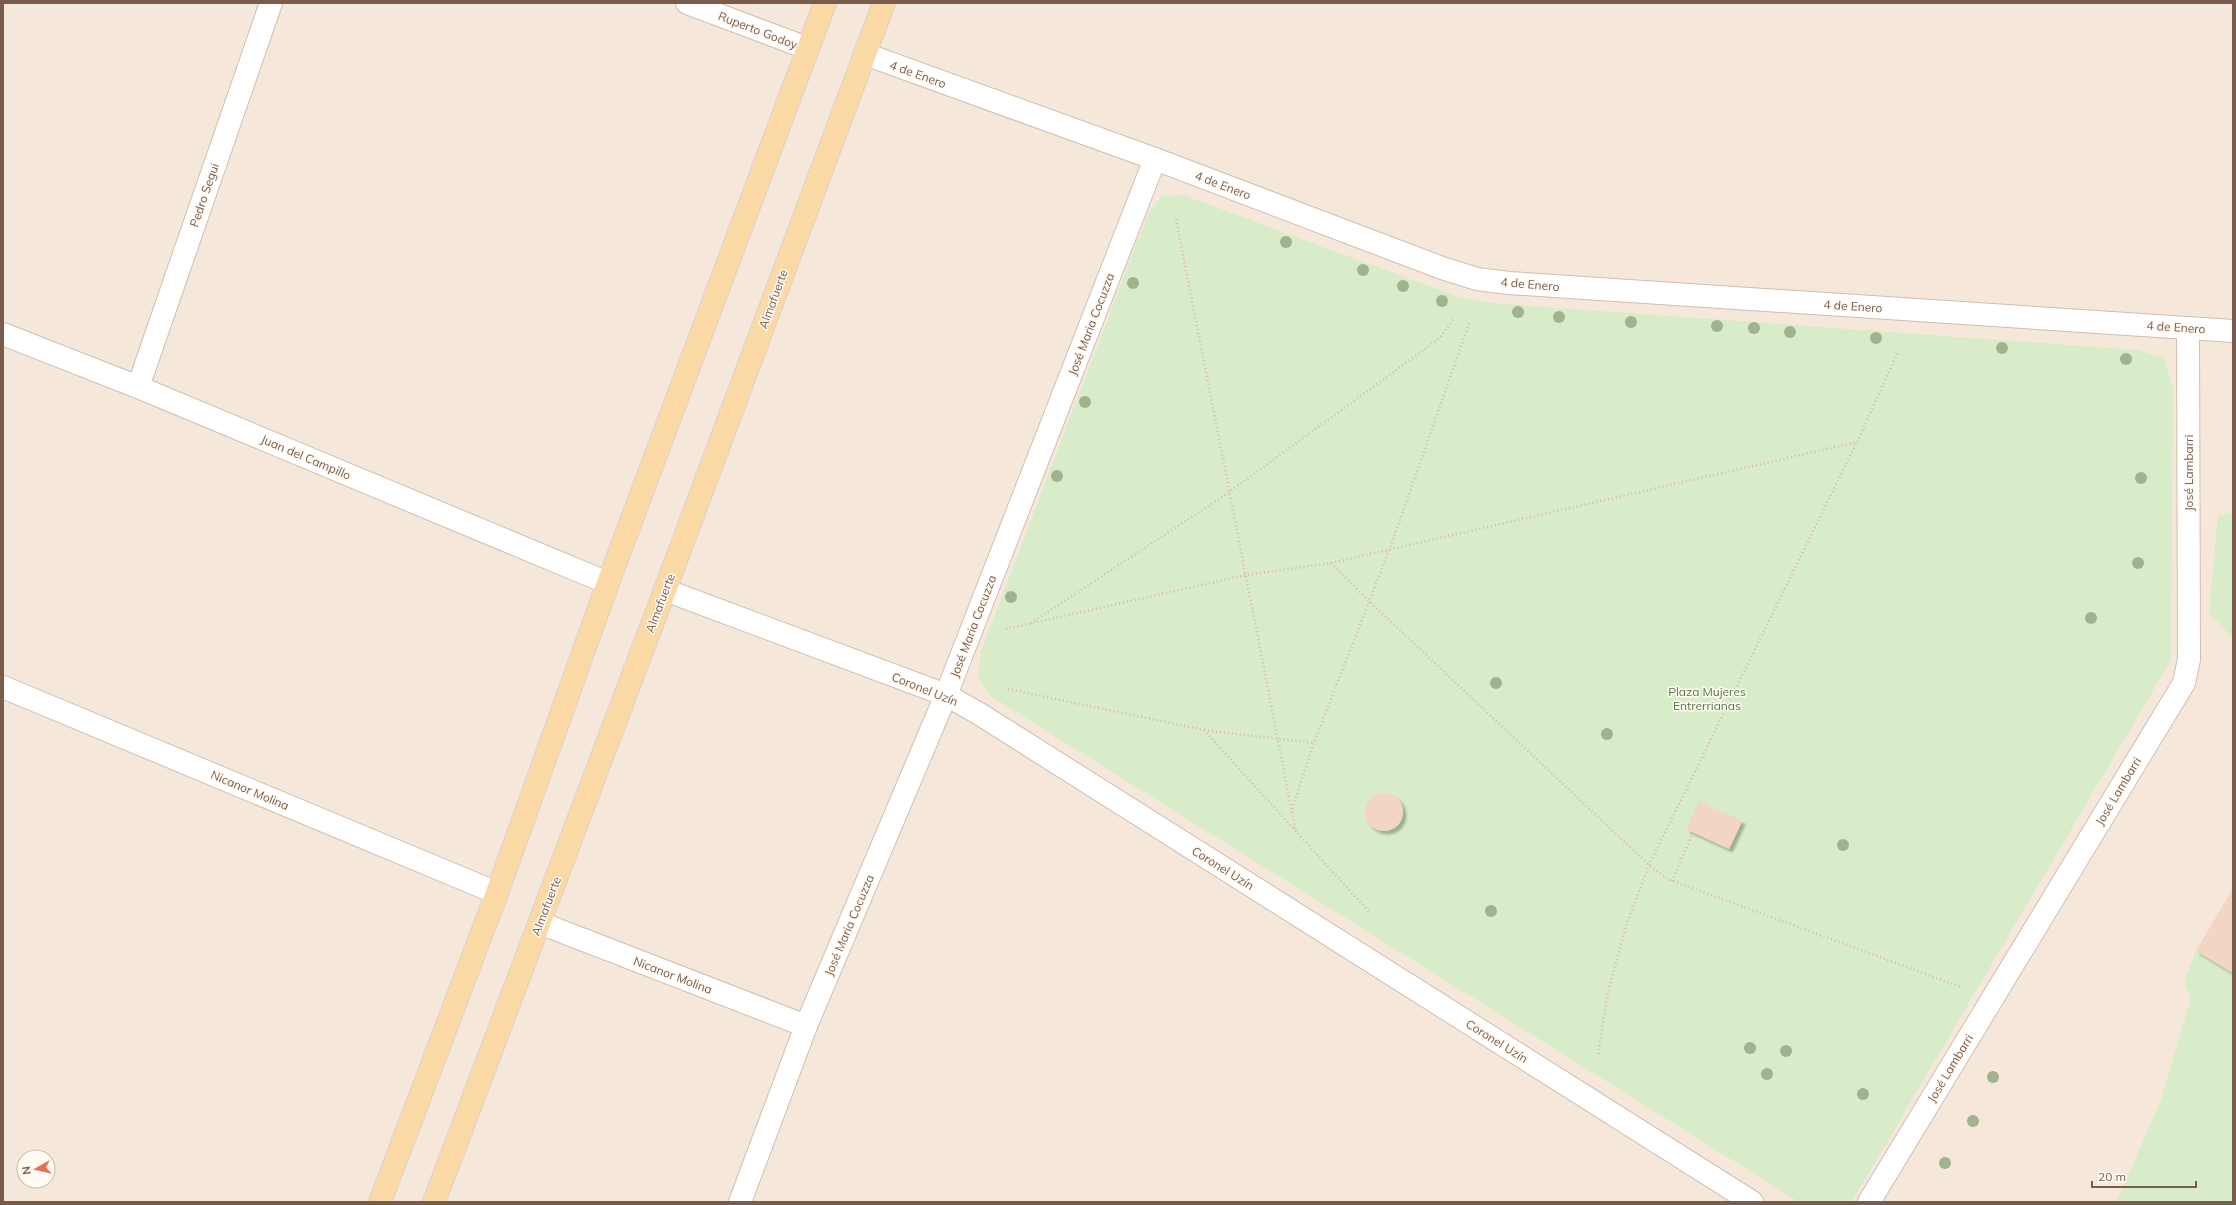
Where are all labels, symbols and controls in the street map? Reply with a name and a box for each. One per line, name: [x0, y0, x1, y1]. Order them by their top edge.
street label: Ruperto Godoy: [716, 8, 800, 52]
street label: 4 de Enero: [888, 57, 948, 91]
street label: Pedro Segui: [186, 161, 222, 229]
street label: 4 de Enero: [1193, 167, 1253, 203]
street label: Almafuerte: [755, 267, 791, 331]
street label: José Maria Cocuzza: [1065, 271, 1117, 377]
street label: 4 de Enero: [1500, 274, 1560, 294]
street label: 4 de Enero: [1823, 296, 1883, 316]
street label: 4 de Enero: [2146, 317, 2206, 337]
street label: Juan del Campillo: [259, 431, 353, 483]
street label: José Lambarri: [2181, 435, 2196, 511]
street label: Almafuerte: [642, 571, 678, 635]
street label: José Maria Cocuzza: [947, 573, 999, 679]
street label: Coronel Uzín: [890, 669, 960, 709]
park label: Plaza Mujeres Entrerrianas: [1668, 684, 1746, 713]
street label: José Lambarri: [2092, 754, 2144, 828]
street label: Nicanor Molina: [209, 767, 291, 813]
street label: Coronel Uzín: [1189, 843, 1257, 893]
street label: José Maria Cocuzza: [821, 872, 877, 978]
street label: Almafuerte: [528, 874, 564, 938]
street label: Nicanor Molina: [631, 953, 715, 997]
street label: Coronel Uzín: [1463, 1016, 1531, 1066]
street label: José Lambarri: [1924, 1031, 1976, 1105]
north arrow: [16, 1149, 56, 1189]
scale bar: [2092, 1163, 2196, 1189]
text: N: [19, 1165, 34, 1175]
text: 20 m: [2098, 1169, 2126, 1184]

